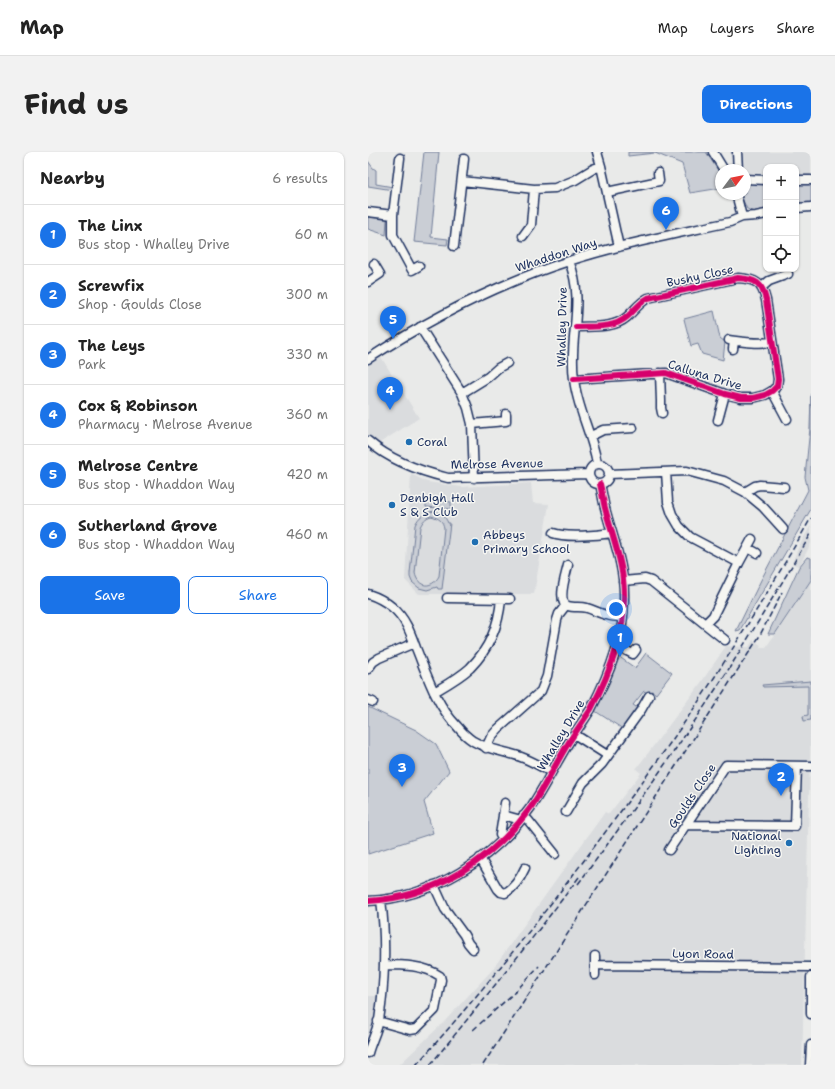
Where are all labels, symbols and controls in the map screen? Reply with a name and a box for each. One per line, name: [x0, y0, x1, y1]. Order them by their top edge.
text: Map: [20, 15, 64, 40]
text: Map: [658, 19, 688, 37]
text: Layers: [710, 19, 754, 37]
text: Share: [776, 19, 815, 37]
text: Find us: [24, 85, 129, 123]
button: Directions: [702, 85, 811, 123]
north arrow: [715, 164, 751, 200]
map controls: [763, 164, 799, 272]
button: +: [763, 164, 799, 200]
text: Nearby: [40, 167, 105, 189]
text: 6 results: [272, 170, 328, 187]
pin: 6: [653, 197, 679, 230]
button: −: [763, 200, 799, 236]
text: The Linx: [78, 216, 142, 236]
text: 1: [50, 226, 56, 243]
text: 60 m: [295, 226, 328, 243]
street label: Whaddon Way: [513, 234, 599, 276]
text: Bus stop · Whalley Drive: [78, 236, 230, 253]
button: locate: [763, 236, 799, 272]
street label: Bushy Close: [665, 261, 735, 291]
text: Screwfix: [78, 276, 144, 296]
text: 2: [48, 286, 58, 303]
text: 300 m: [285, 286, 328, 303]
street label: Whalley Drive: [553, 287, 571, 367]
text: Shop · Goulds Close: [78, 296, 202, 313]
pin: 5: [380, 306, 406, 339]
text: The Leys: [78, 336, 145, 356]
text: 3: [48, 346, 58, 363]
text: 330 m: [286, 346, 328, 363]
text: Park: [78, 356, 106, 373]
street label: Calluna Drive: [666, 356, 744, 394]
pin: 4: [377, 377, 403, 410]
text: Cox & Robinson: [78, 396, 197, 416]
text: 4: [48, 406, 58, 423]
text: 360 m: [286, 406, 328, 423]
text: Pharmacy · Melrose Avenue: [78, 416, 253, 433]
place label: Coral: [417, 434, 448, 450]
marker: Coral: [404, 437, 414, 447]
street label: Melrose Avenue: [451, 455, 544, 473]
text: Melrose Centre: [78, 456, 198, 476]
text: 5: [49, 466, 57, 483]
text: 420 m: [286, 466, 328, 483]
text: Bus stop · Whaddon Way: [78, 476, 235, 493]
place label: Denbigh Hall S & S Club: [400, 490, 475, 520]
marker: Denbigh Hall S & S Club: [387, 500, 397, 510]
text: Sutherland Grove: [78, 516, 218, 536]
text: 6: [48, 526, 58, 543]
text: 460 m: [286, 526, 328, 543]
place label: Abbeys Primary School: [483, 527, 570, 557]
text: Bus stop · Whaddon Way: [78, 536, 235, 553]
marker: Abbeys Primary School: [470, 537, 480, 547]
button: Save: [40, 576, 180, 614]
button: Share: [188, 576, 328, 614]
your location: [606, 599, 626, 619]
pin: 1: [607, 624, 633, 657]
street label: Whalley Drive: [533, 696, 589, 774]
pin: 3: [389, 754, 415, 787]
street label: Goulds Close: [664, 760, 720, 831]
pin: 2: [768, 763, 794, 796]
place label: National Lighting: [731, 828, 781, 858]
marker: National Lighting: [784, 838, 794, 848]
street label: Lyon Road: [672, 945, 734, 963]

